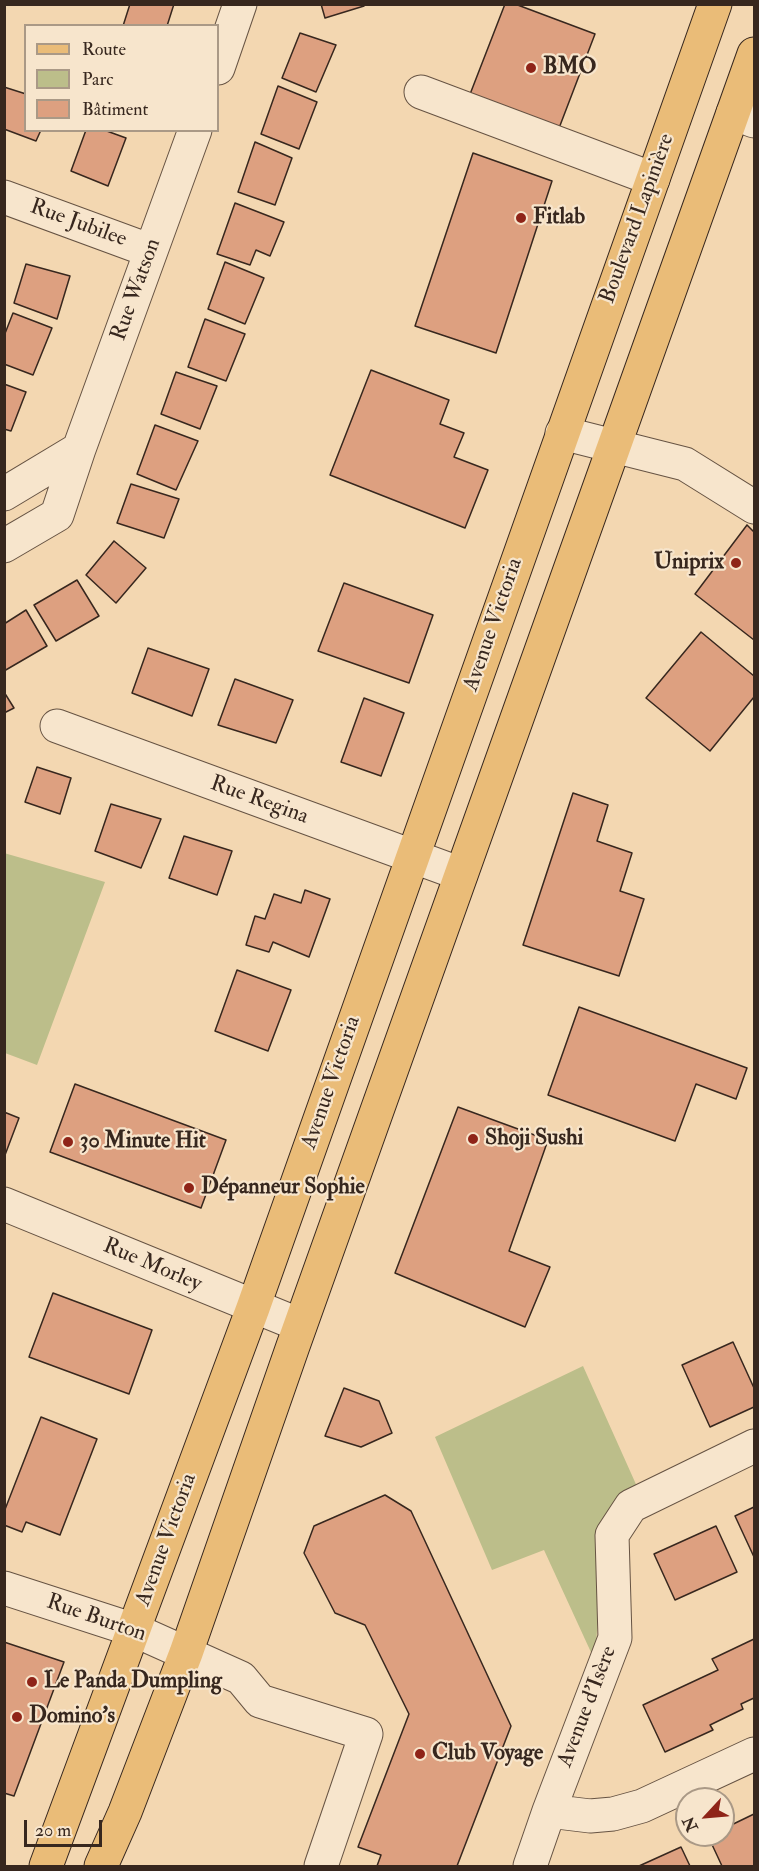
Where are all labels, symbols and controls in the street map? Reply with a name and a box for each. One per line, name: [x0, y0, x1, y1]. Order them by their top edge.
legend: [24, 24, 219, 132]
text: Route: [82, 38, 126, 61]
place label: BMO: [543, 55, 596, 81]
marker: BMO: [524, 61, 538, 75]
text: Parc: [82, 68, 113, 91]
text: Bâtiment: [82, 98, 148, 121]
street label: Boulevard Lapinière: [595, 131, 681, 307]
street label: Rue Jubilee: [26, 194, 130, 254]
place label: Fitlab: [533, 205, 585, 231]
marker: Fitlab: [514, 211, 528, 225]
street label: Rue Watson: [106, 235, 168, 345]
place label: Uniprix: [654, 550, 724, 576]
street label: Avenue Victoria: [459, 555, 529, 695]
marker: Uniprix: [729, 556, 743, 570]
street label: Rue Regina: [206, 771, 312, 831]
street label: Avenue Victoria: [297, 1013, 367, 1153]
place label: Shoji Sushi: [485, 1126, 583, 1152]
place label: 30 Minute Hit: [80, 1129, 206, 1155]
marker: Shoji Sushi: [466, 1132, 480, 1146]
marker: 30 Minute Hit: [61, 1135, 75, 1149]
place label: Dépanneur Sophie: [201, 1175, 365, 1201]
marker: Dépanneur Sophie: [182, 1181, 196, 1195]
street label: Rue Morley: [99, 1233, 205, 1299]
street label: Avenue Victoria: [131, 1470, 203, 1610]
street label: Rue Burton: [43, 1590, 149, 1648]
street label: Avenue d'Isère: [553, 1643, 623, 1771]
place label: Le Panda Dumpling: [44, 1669, 222, 1695]
marker: Le Panda Dumpling: [25, 1675, 39, 1689]
place label: Domino's: [29, 1704, 115, 1730]
marker: Domino's: [10, 1710, 24, 1724]
place label: Club Voyage: [432, 1741, 543, 1767]
marker: Club Voyage: [413, 1747, 427, 1761]
north arrow: [675, 1787, 735, 1847]
scale bar: [27, 1808, 105, 1846]
text: N: [678, 1813, 703, 1835]
text: 20 m: [35, 1819, 71, 1842]

